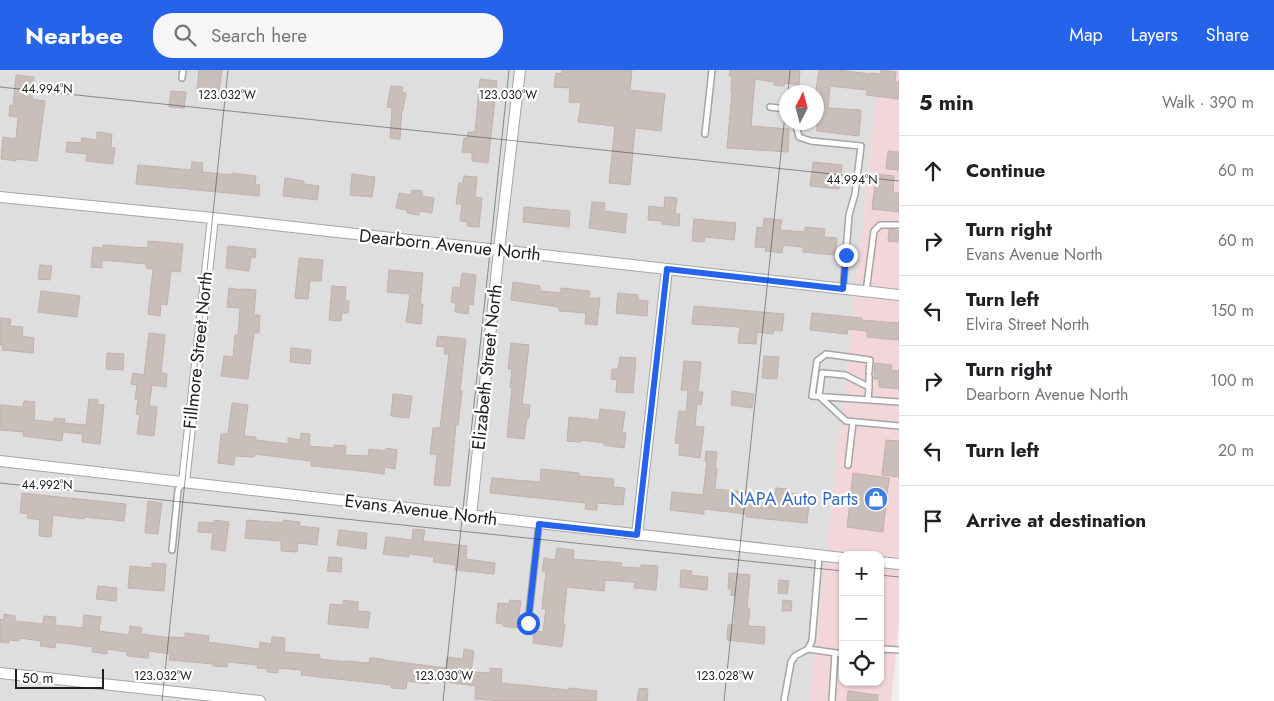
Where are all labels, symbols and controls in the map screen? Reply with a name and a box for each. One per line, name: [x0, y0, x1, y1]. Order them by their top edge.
search box: [153, 13, 503, 58]
text: Nearbee: [25, 18, 123, 53]
icon: search: [171, 21, 199, 49]
text: Search here: [211, 22, 307, 49]
text: Map: [1069, 22, 1103, 48]
text: Layers: [1131, 22, 1178, 48]
text: Share: [1206, 22, 1249, 48]
text: 44.994°N: [21, 80, 73, 98]
north arrow: [779, 85, 824, 130]
text: 123.032°W: [198, 86, 256, 104]
text: 123.030°W: [479, 86, 537, 104]
text: 5 min: [919, 88, 974, 118]
text: Walk · 390 m: [1162, 91, 1254, 114]
icon: ahead: [919, 157, 947, 185]
text: Continue: [966, 157, 1045, 184]
text: 60 m: [1218, 159, 1254, 182]
text: 44.994°N: [826, 171, 878, 189]
text: Turn right: [966, 216, 1052, 243]
street label: Dearborn Avenue North: [358, 223, 542, 267]
icon: right: [919, 227, 947, 255]
text: 60 m: [1218, 229, 1254, 252]
text: Evans Avenue North: [966, 243, 1103, 266]
route end: [835, 244, 858, 267]
street label: Fillmore Street North: [177, 270, 219, 430]
street label: Elizabeth Street North: [465, 283, 509, 451]
text: Turn left: [966, 286, 1039, 313]
icon: left: [919, 297, 947, 325]
text: 150 m: [1211, 299, 1254, 322]
text: Elvira Street North: [966, 313, 1090, 336]
text: Turn right: [966, 356, 1052, 383]
icon: right: [919, 367, 947, 395]
text: 100 m: [1210, 369, 1254, 392]
text: Dearborn Avenue North: [966, 383, 1128, 406]
icon: left: [919, 437, 947, 465]
text: Turn left: [966, 437, 1039, 464]
text: 20 m: [1218, 439, 1254, 462]
text: 44.992°N: [22, 476, 72, 494]
place label: NAPA Auto Parts: [730, 486, 858, 512]
shop icon: NAPA Auto Parts: [863, 486, 889, 512]
street label: Evans Avenue North: [343, 488, 499, 532]
icon: arrive: [919, 507, 947, 535]
text: Arrive at destination: [966, 507, 1146, 534]
map controls: [839, 551, 884, 686]
button: +: [839, 551, 884, 596]
button: −: [839, 596, 884, 641]
route start: [517, 612, 540, 635]
button: locate: [839, 641, 884, 686]
scale bar: [15, 666, 104, 689]
text: 123.032°W: [134, 667, 192, 685]
text: 123.030°W: [415, 667, 473, 685]
text: 123.028°W: [696, 667, 754, 685]
text: 50 m: [22, 668, 53, 688]

